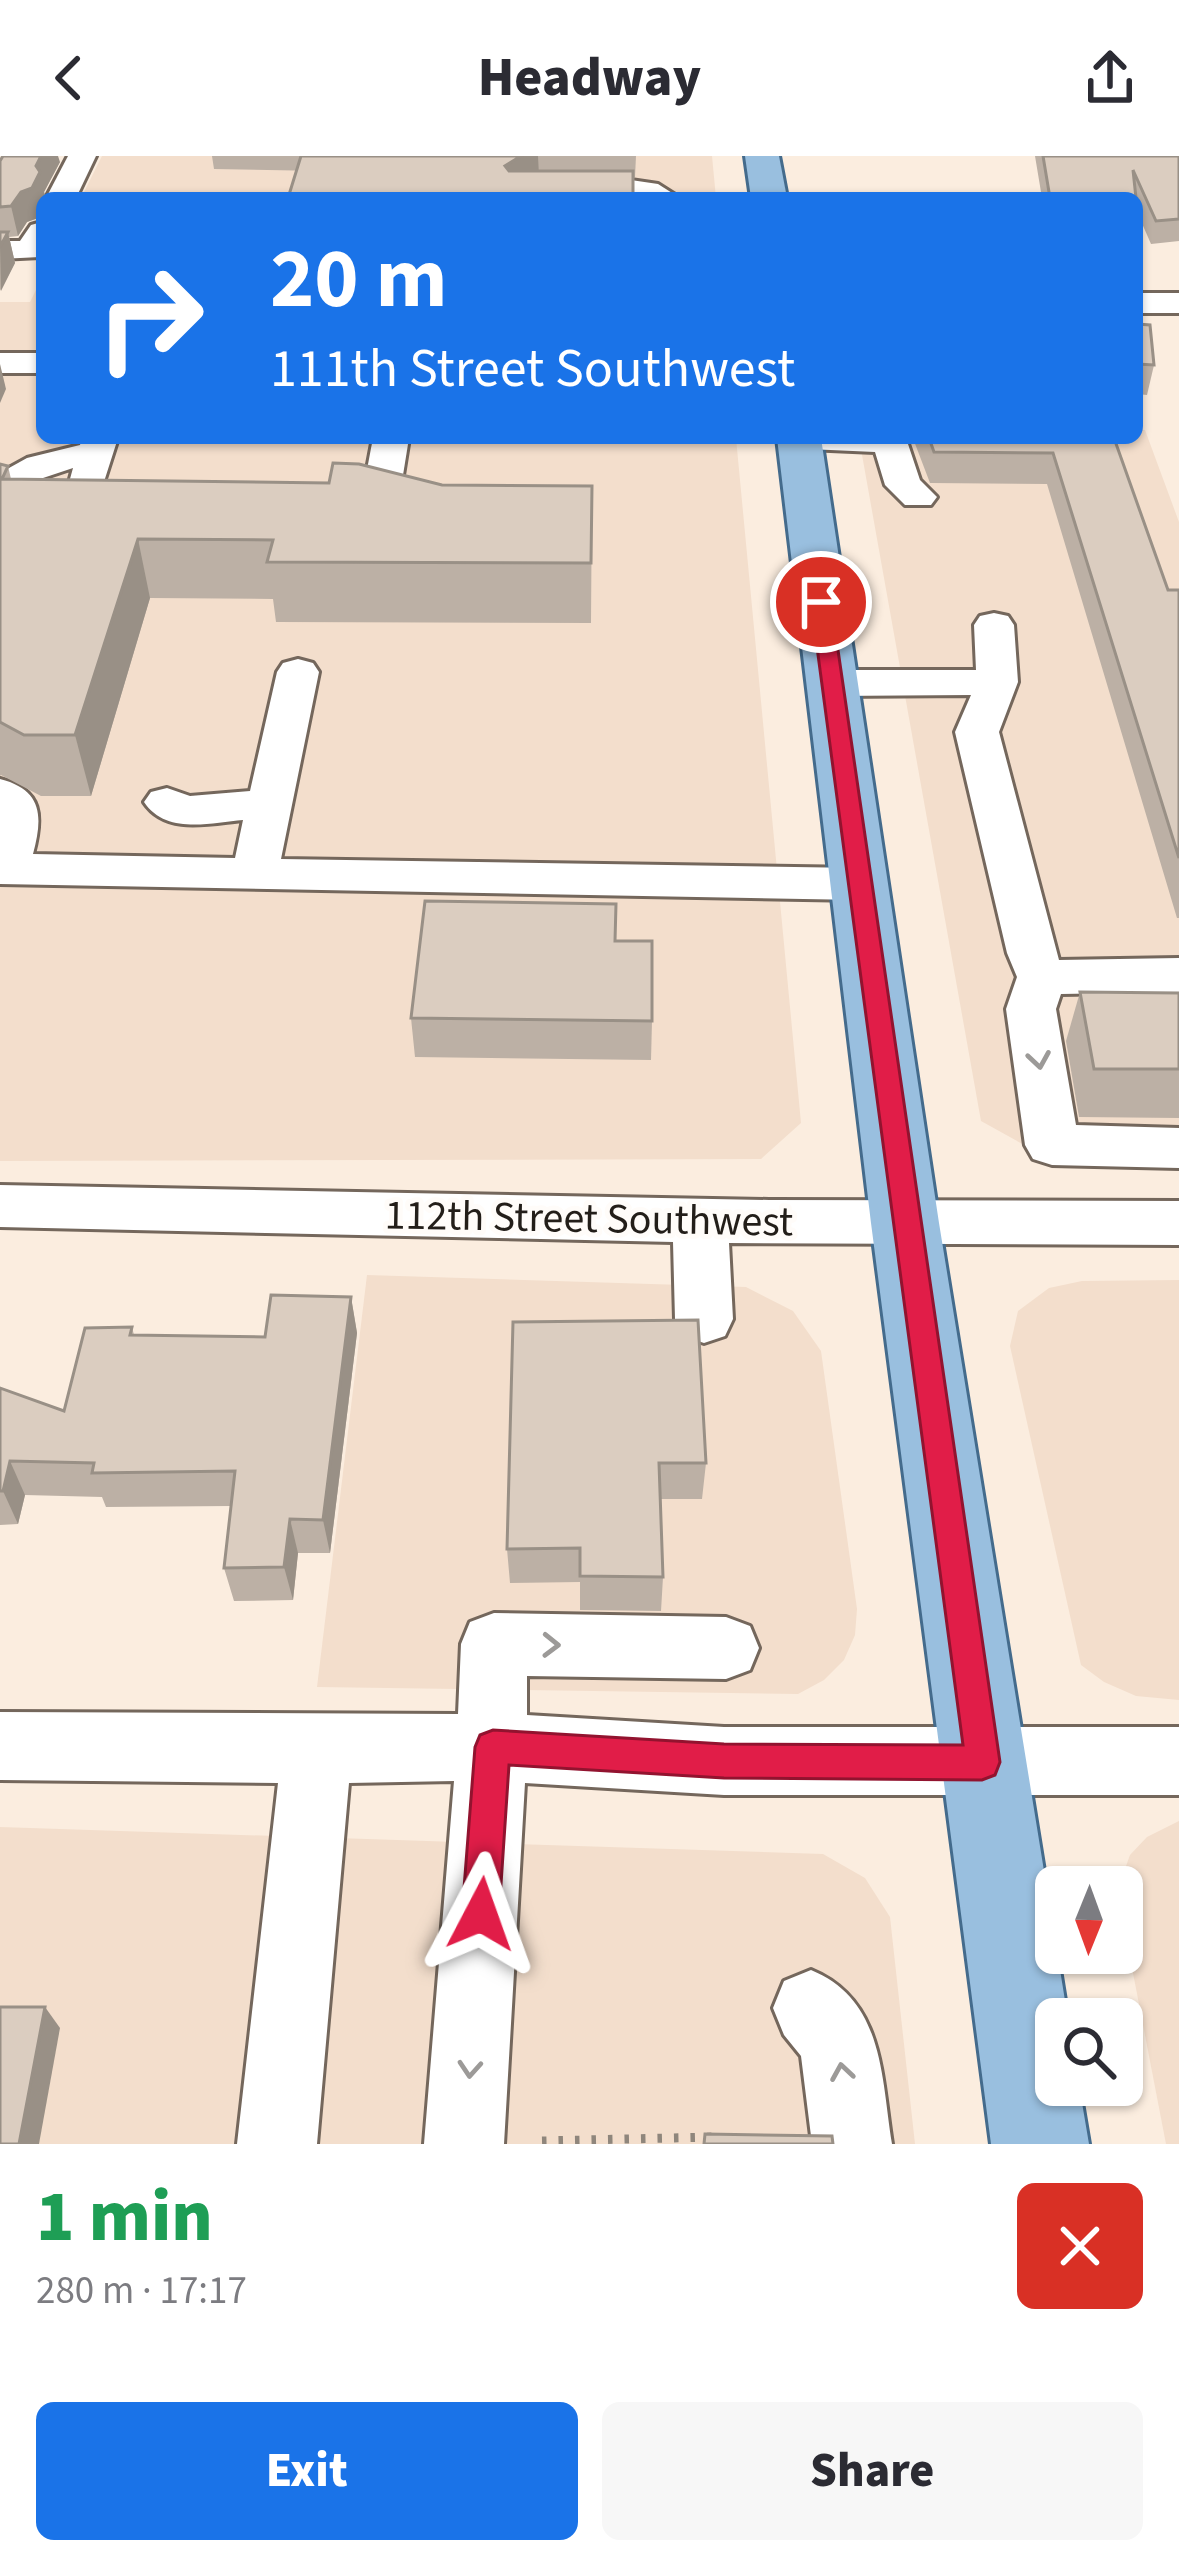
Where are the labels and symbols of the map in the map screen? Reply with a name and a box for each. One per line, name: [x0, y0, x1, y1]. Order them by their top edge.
pin: [770, 551, 872, 653]
one-way arrow: [1025, 1051, 1051, 1070]
street label: 112th Street Southwest: [384, 1185, 794, 1253]
one-way arrow: [543, 1632, 561, 1658]
position arrow: [418, 1851, 544, 1977]
north arrow: [1035, 1866, 1143, 1974]
one-way arrow: [457, 2060, 483, 2079]
one-way arrow: [830, 2062, 856, 2081]

